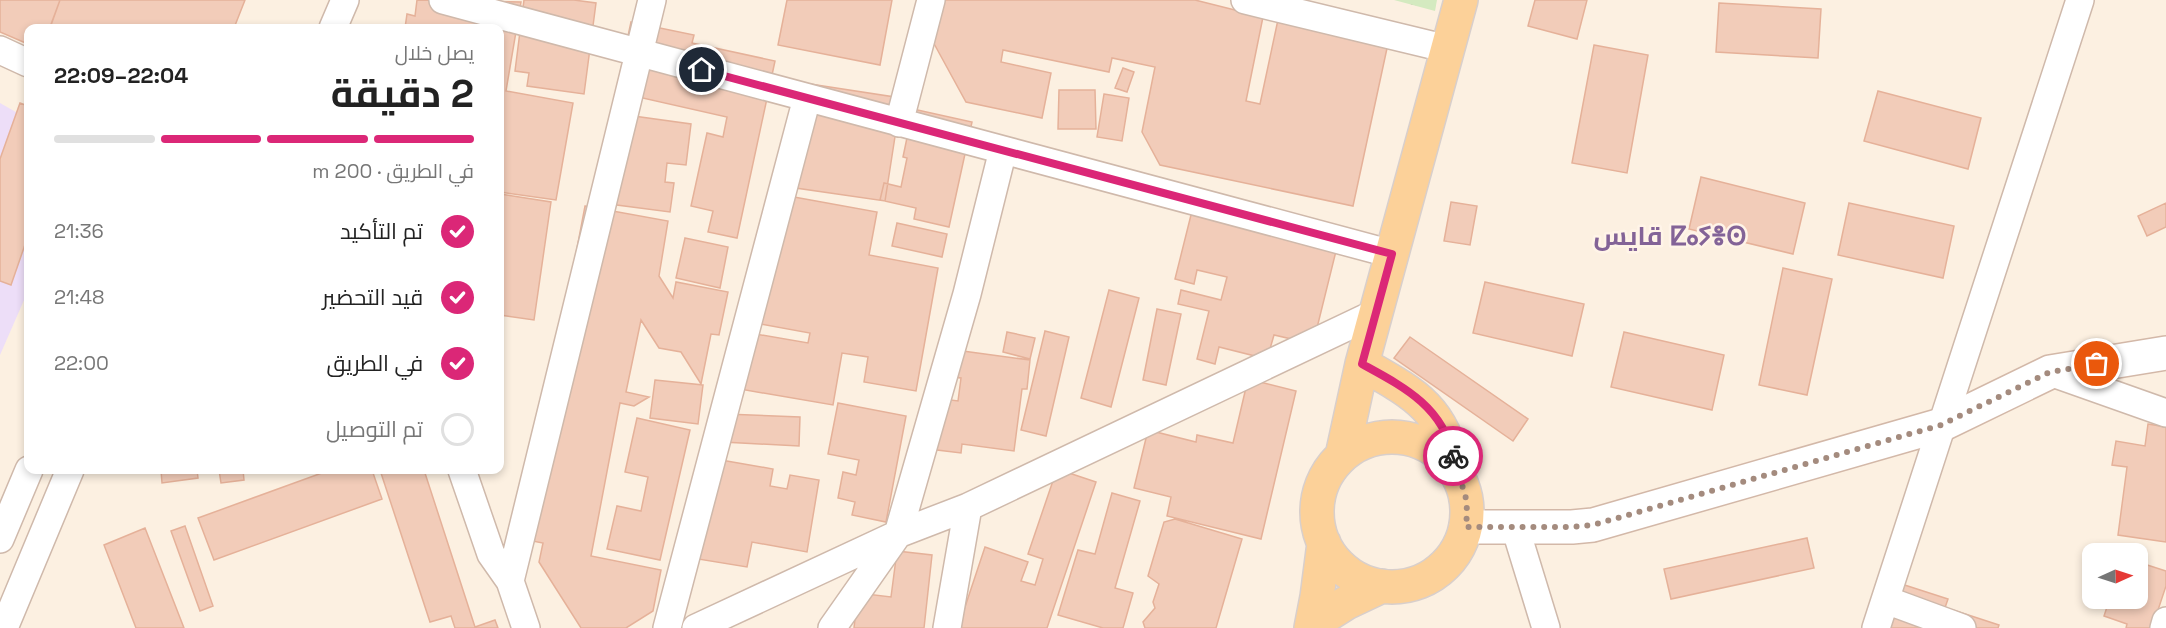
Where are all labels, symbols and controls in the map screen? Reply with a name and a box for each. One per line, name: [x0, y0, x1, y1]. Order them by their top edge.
text: يصل خلال: [395, 40, 474, 66]
pin: [676, 44, 727, 95]
icon: home: [685, 53, 718, 86]
text: 22:04–22:09: [54, 61, 188, 89]
text: 2 دقيقة: [331, 69, 474, 118]
text: في الطريق · 200 m: [312, 158, 474, 184]
icon: check: [441, 215, 474, 248]
text: تم التأكيد: [340, 217, 423, 245]
text: 21:36: [54, 218, 104, 244]
district label: قايس ⵇⴰⵢⴻⵙ: [1594, 219, 1746, 253]
icon: check: [441, 281, 474, 314]
text: قيد التحضير: [322, 283, 423, 311]
text: 21:48: [54, 284, 104, 310]
pin: [2071, 338, 2122, 389]
icon: check: [441, 347, 474, 380]
icon: bag: [2080, 347, 2113, 380]
text: في الطريق: [327, 349, 423, 377]
text: 22:00: [54, 350, 109, 376]
text: تم التوصيل: [326, 415, 423, 443]
courier: [1423, 426, 1483, 486]
icon: bike: [1437, 440, 1470, 473]
north arrow: [2082, 543, 2148, 609]
map controls: [2082, 543, 2148, 609]

